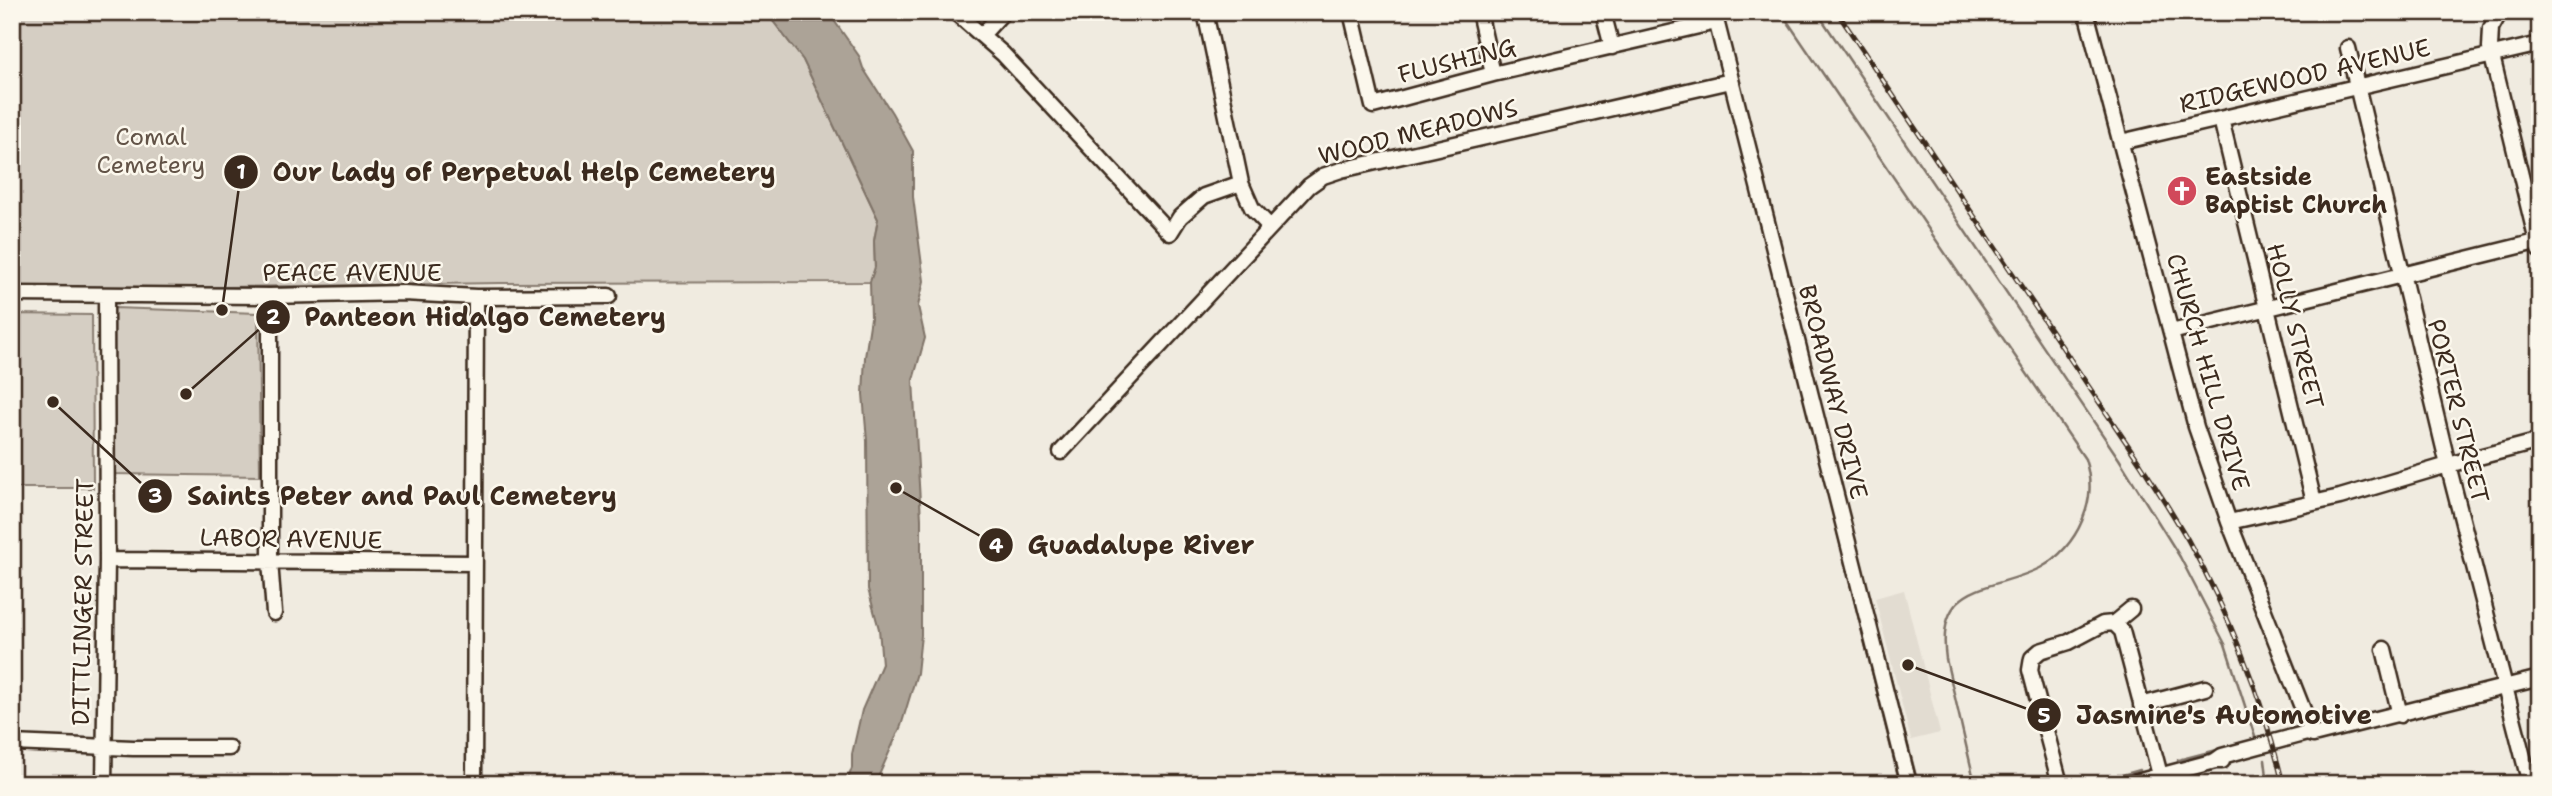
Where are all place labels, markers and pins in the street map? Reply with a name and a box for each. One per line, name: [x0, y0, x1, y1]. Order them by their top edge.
callout: Our Lady of Perpetual Help Cemetery: [224, 148, 790, 195]
place label: Eastside Baptist Church: [2205, 161, 2387, 221]
church icon: Eastside Baptist Church: [2165, 174, 2199, 208]
callout: Panteon Hidalgo Cemetery: [255, 293, 680, 340]
callout: Saints Peter and Paul Cemetery: [138, 473, 631, 520]
callout: Guadalupe River: [978, 522, 1268, 569]
callout: Jasmine's Automotive: [2027, 692, 2386, 739]

